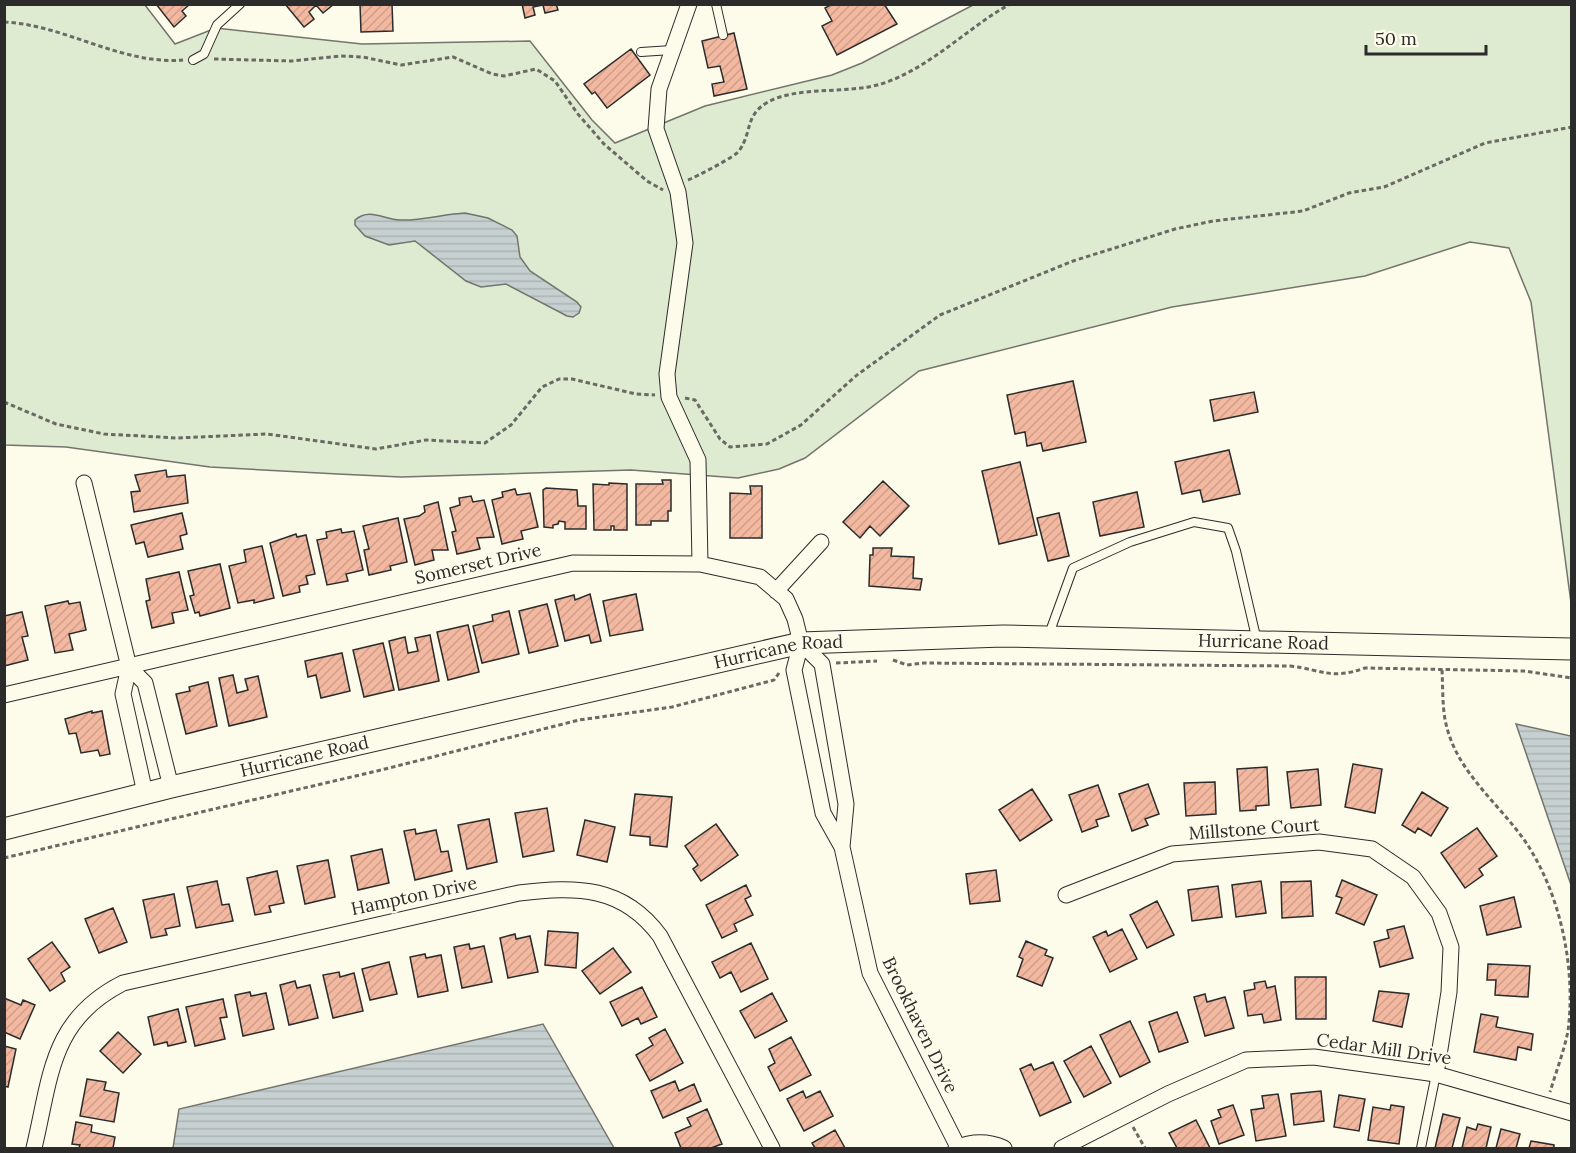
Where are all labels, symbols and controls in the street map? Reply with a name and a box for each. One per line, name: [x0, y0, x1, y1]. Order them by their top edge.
scale bar: [1366, 18, 1486, 56]
text: 50 m: [1375, 27, 1417, 50]
street label: Somerset Drive: [412, 538, 544, 589]
street label: Hurricane Road: [1198, 628, 1329, 654]
street label: Hurricane Road: [712, 630, 844, 674]
street label: Hurricane Road: [238, 730, 371, 782]
street label: Millstone Court: [1188, 812, 1320, 845]
street label: Hampton Drive: [349, 871, 479, 920]
street label: Brookhaven Drive: [878, 953, 963, 1097]
street label: Cedar Mill Drive: [1315, 1028, 1453, 1069]

